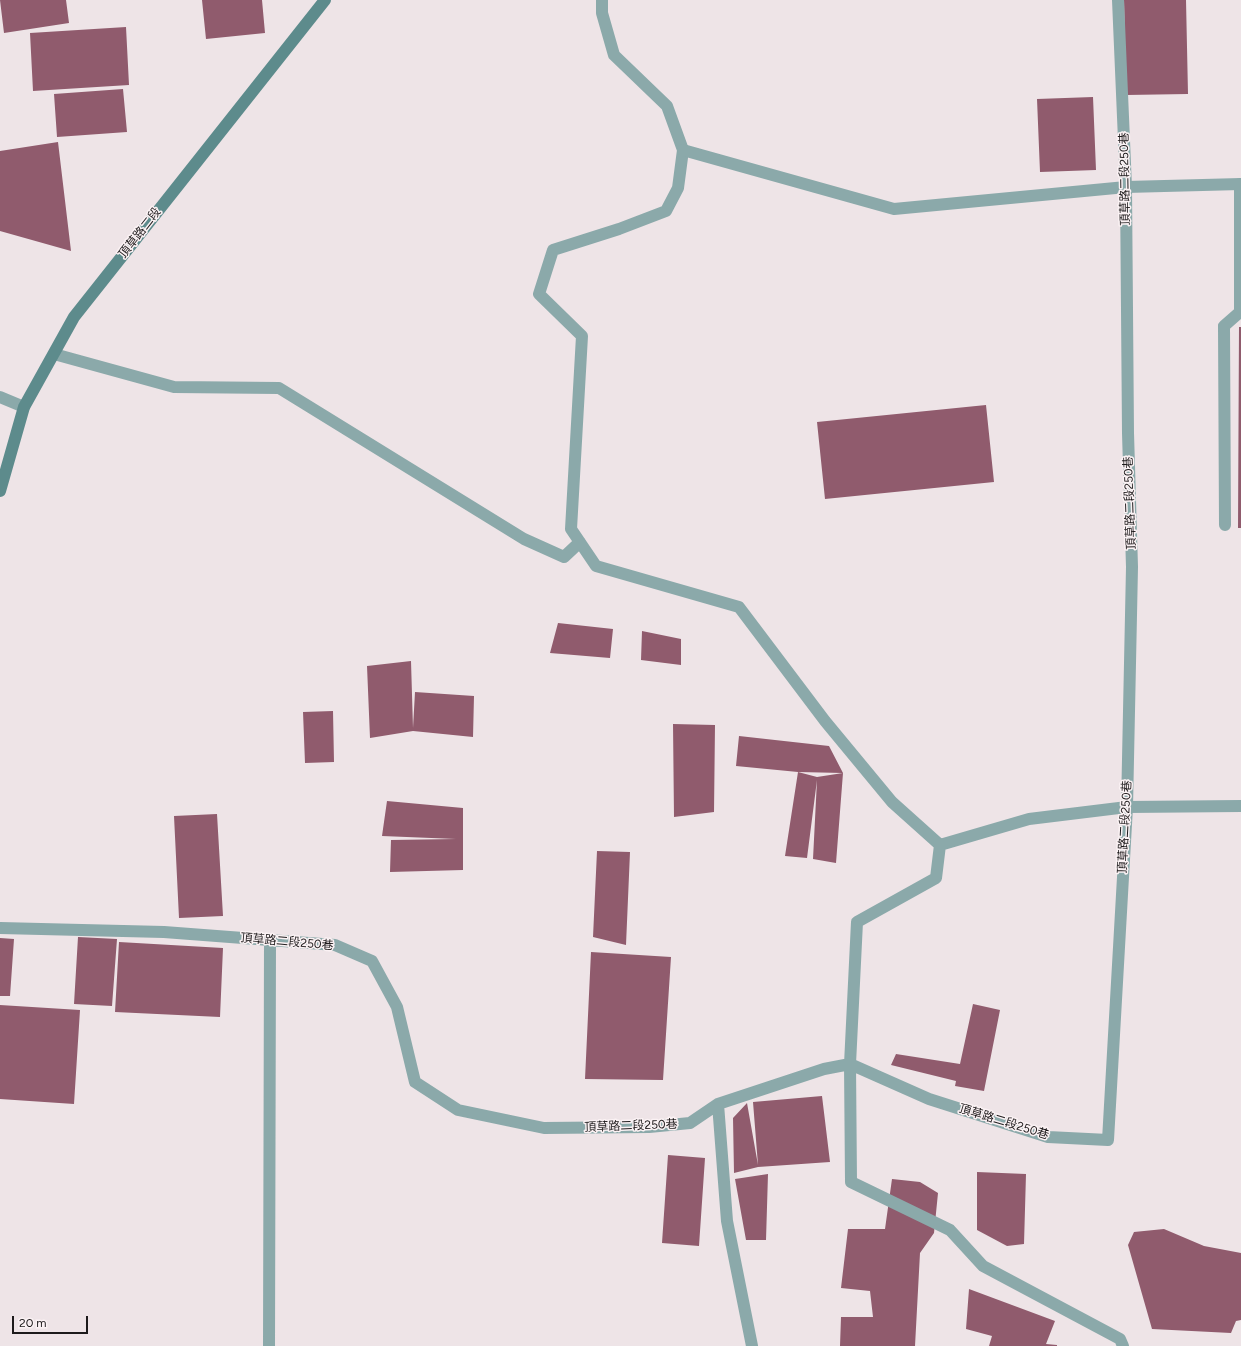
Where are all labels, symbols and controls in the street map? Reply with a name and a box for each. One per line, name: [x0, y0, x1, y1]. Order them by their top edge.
street label: 頂草路二段250巷: [1117, 132, 1133, 226]
street label: 頂草路二段: [116, 205, 164, 261]
street label: 頂草路二段250巷: [1121, 456, 1139, 550]
street label: 頂草路二段250巷: [1115, 780, 1135, 874]
street label: 頂草路二段250巷: [240, 931, 334, 953]
street label: 頂草路二段250巷: [957, 1101, 1051, 1143]
street label: 頂草路二段250巷: [584, 1117, 678, 1135]
scale bar: [14, 1308, 90, 1334]
text: 20 m: [19, 1316, 47, 1330]

